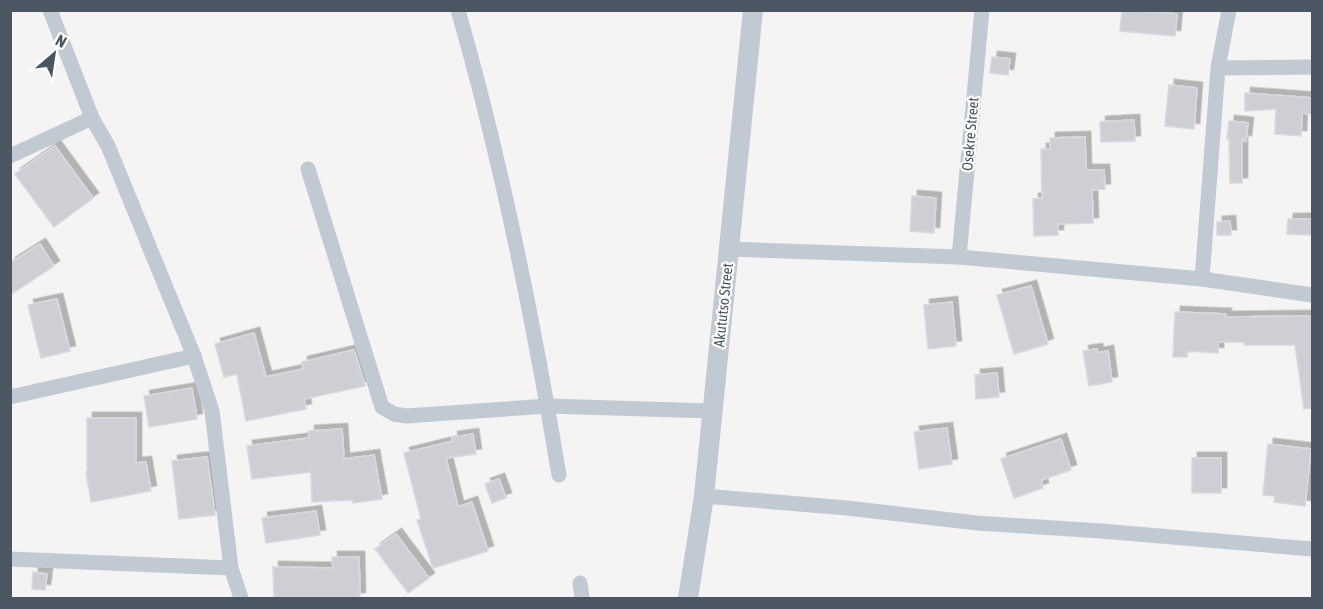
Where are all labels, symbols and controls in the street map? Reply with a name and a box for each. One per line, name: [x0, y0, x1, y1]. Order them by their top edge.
north arrow: [24, 24, 84, 84]
text: N: [53, 31, 70, 51]
street label: Osekre Street: [958, 97, 982, 171]
street label: Akututso Street: [710, 262, 736, 348]

